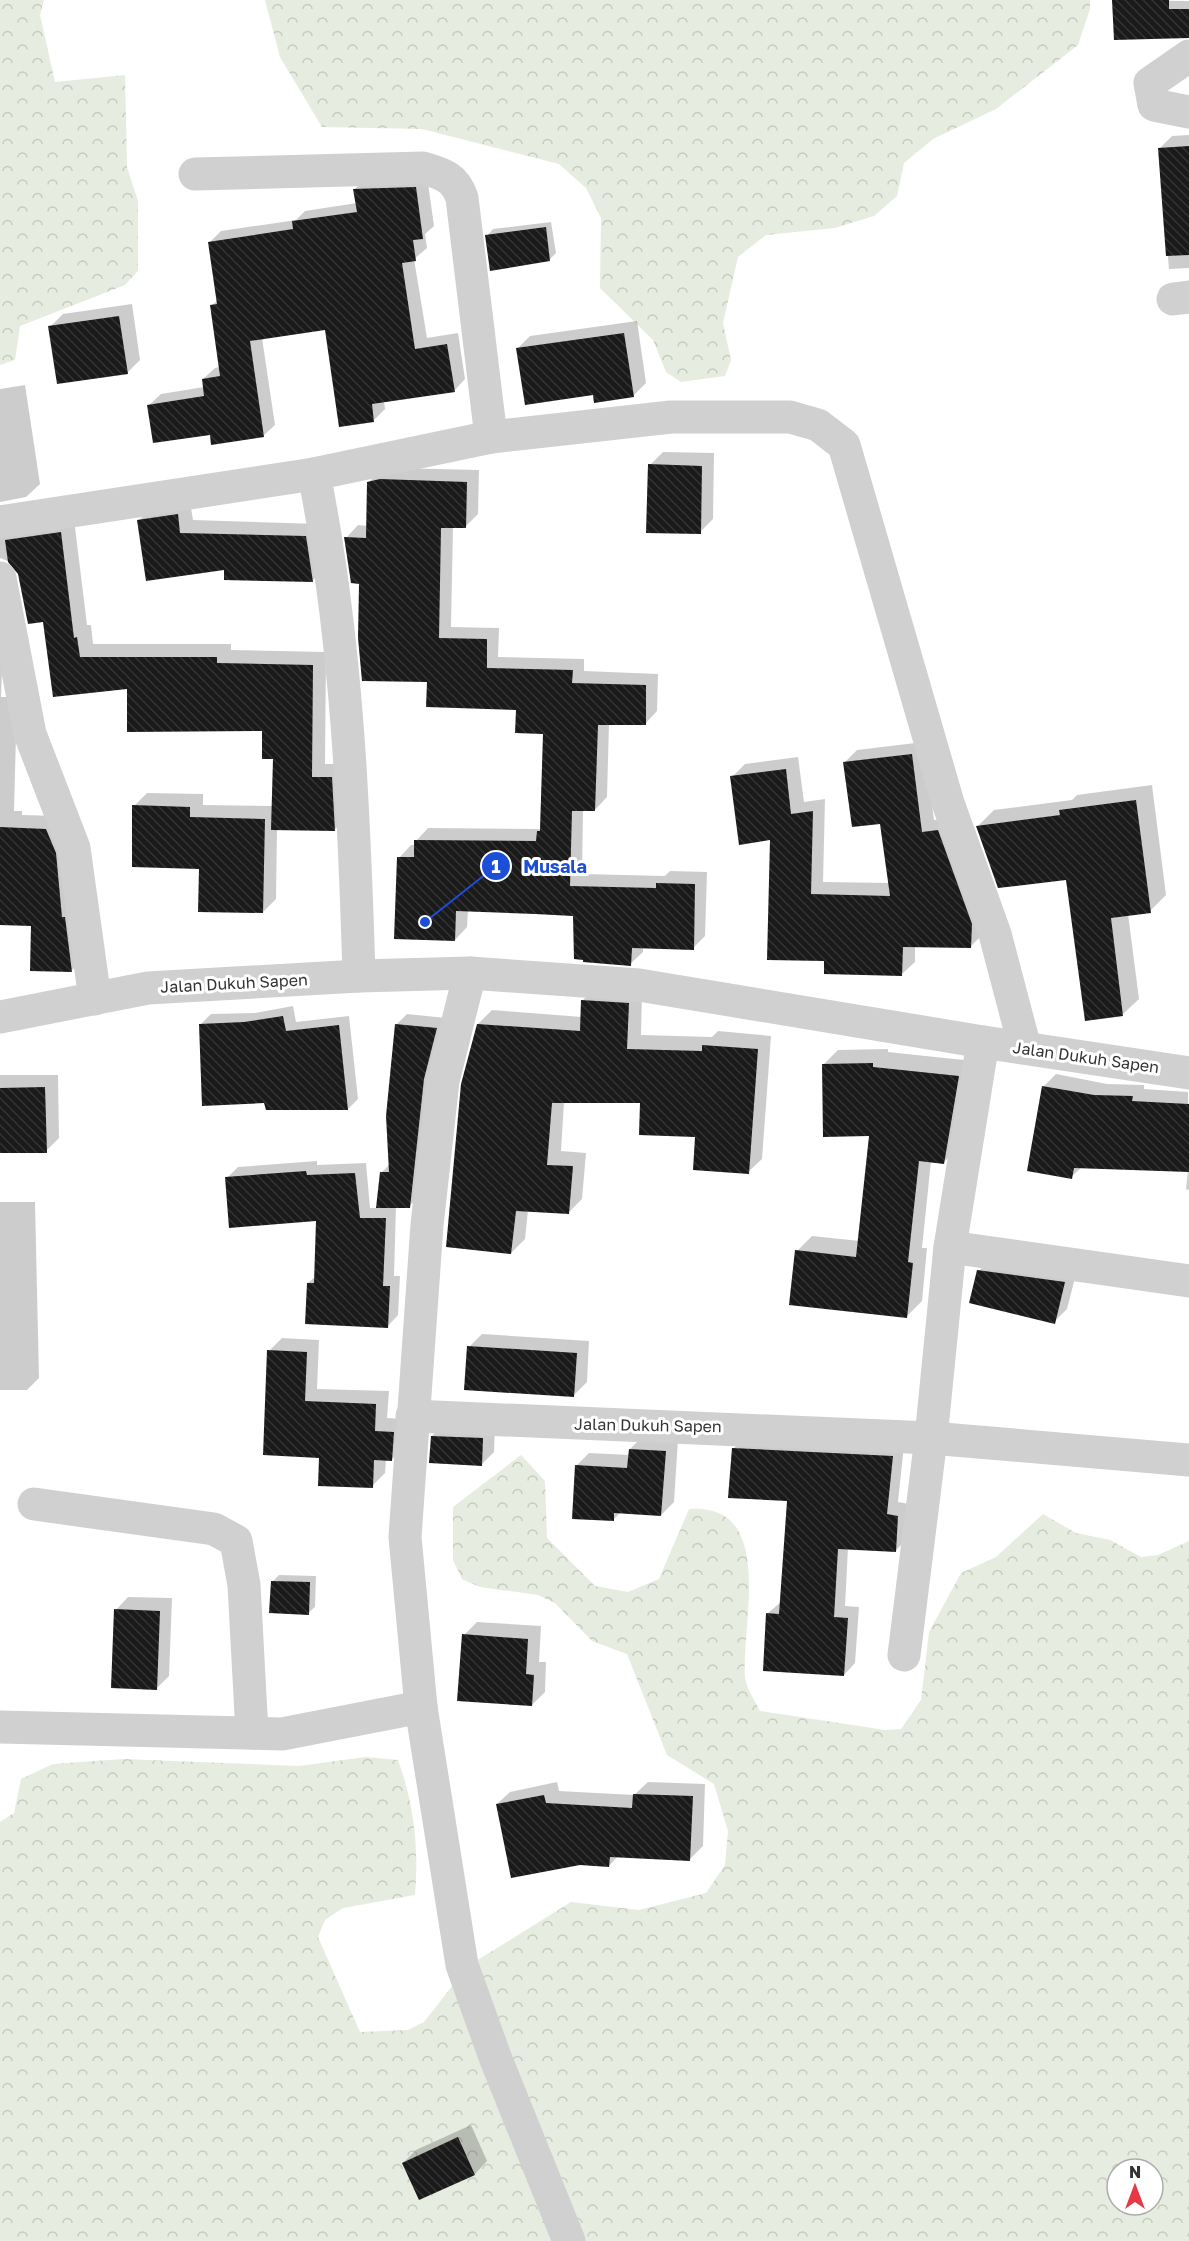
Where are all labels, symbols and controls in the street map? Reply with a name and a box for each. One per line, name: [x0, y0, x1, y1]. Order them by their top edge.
callout: Musala: [481, 848, 599, 884]
text: 1: [491, 855, 501, 877]
text: Musala: [523, 855, 587, 877]
street label: Jalan Dukuh Sapen: [160, 969, 308, 997]
street label: Jalan Dukuh Sapen: [1012, 1037, 1160, 1077]
street label: Jalan Dukuh Sapen: [574, 1414, 722, 1436]
north arrow: [1105, 2157, 1165, 2217]
text: N: [1129, 2162, 1141, 2182]

